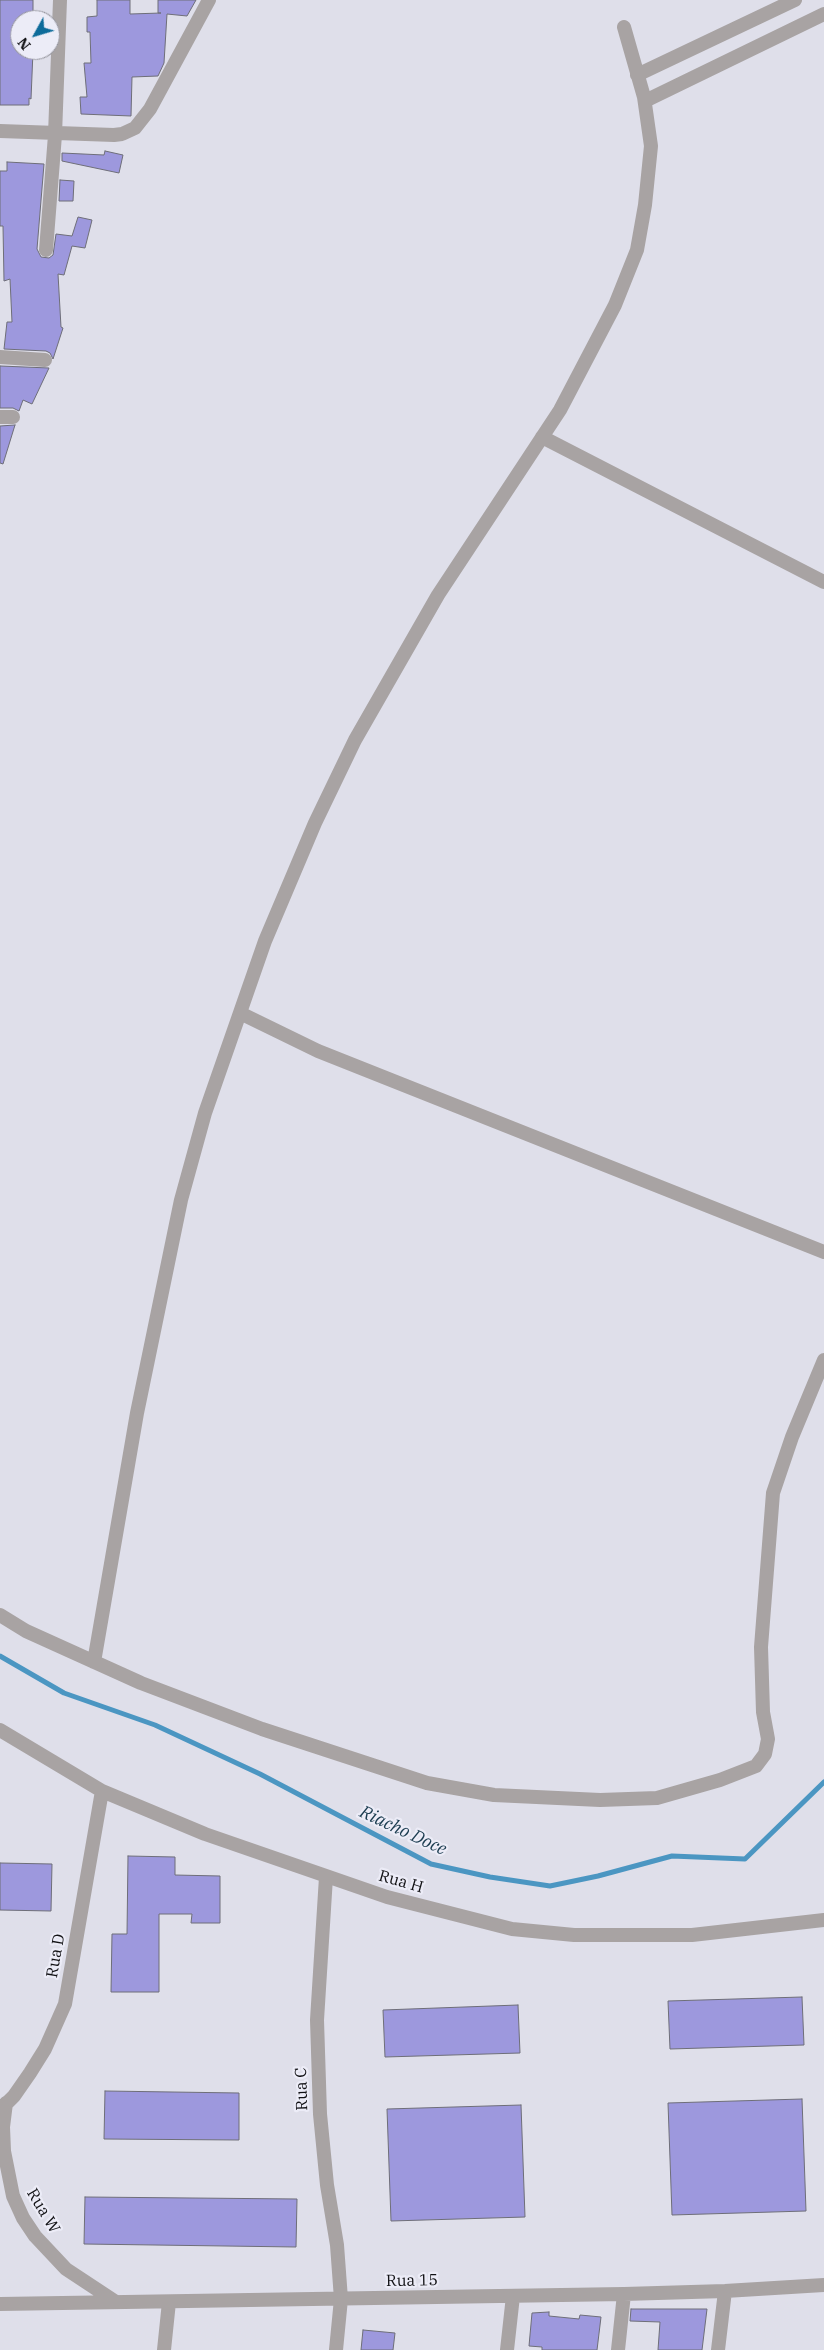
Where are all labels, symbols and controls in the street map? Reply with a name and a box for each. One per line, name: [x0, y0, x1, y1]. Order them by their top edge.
north arrow: [10, 10, 60, 60]
text: N: [14, 34, 35, 54]
water label: Riacho Doce: [356, 1802, 450, 1860]
street label: Rua H: [376, 1866, 426, 1898]
street label: Rua D: [43, 1933, 69, 1979]
street label: Rua C: [292, 2067, 312, 2111]
street label: Rua W: [22, 2185, 64, 2237]
street label: Rua 15: [386, 2271, 438, 2291]

